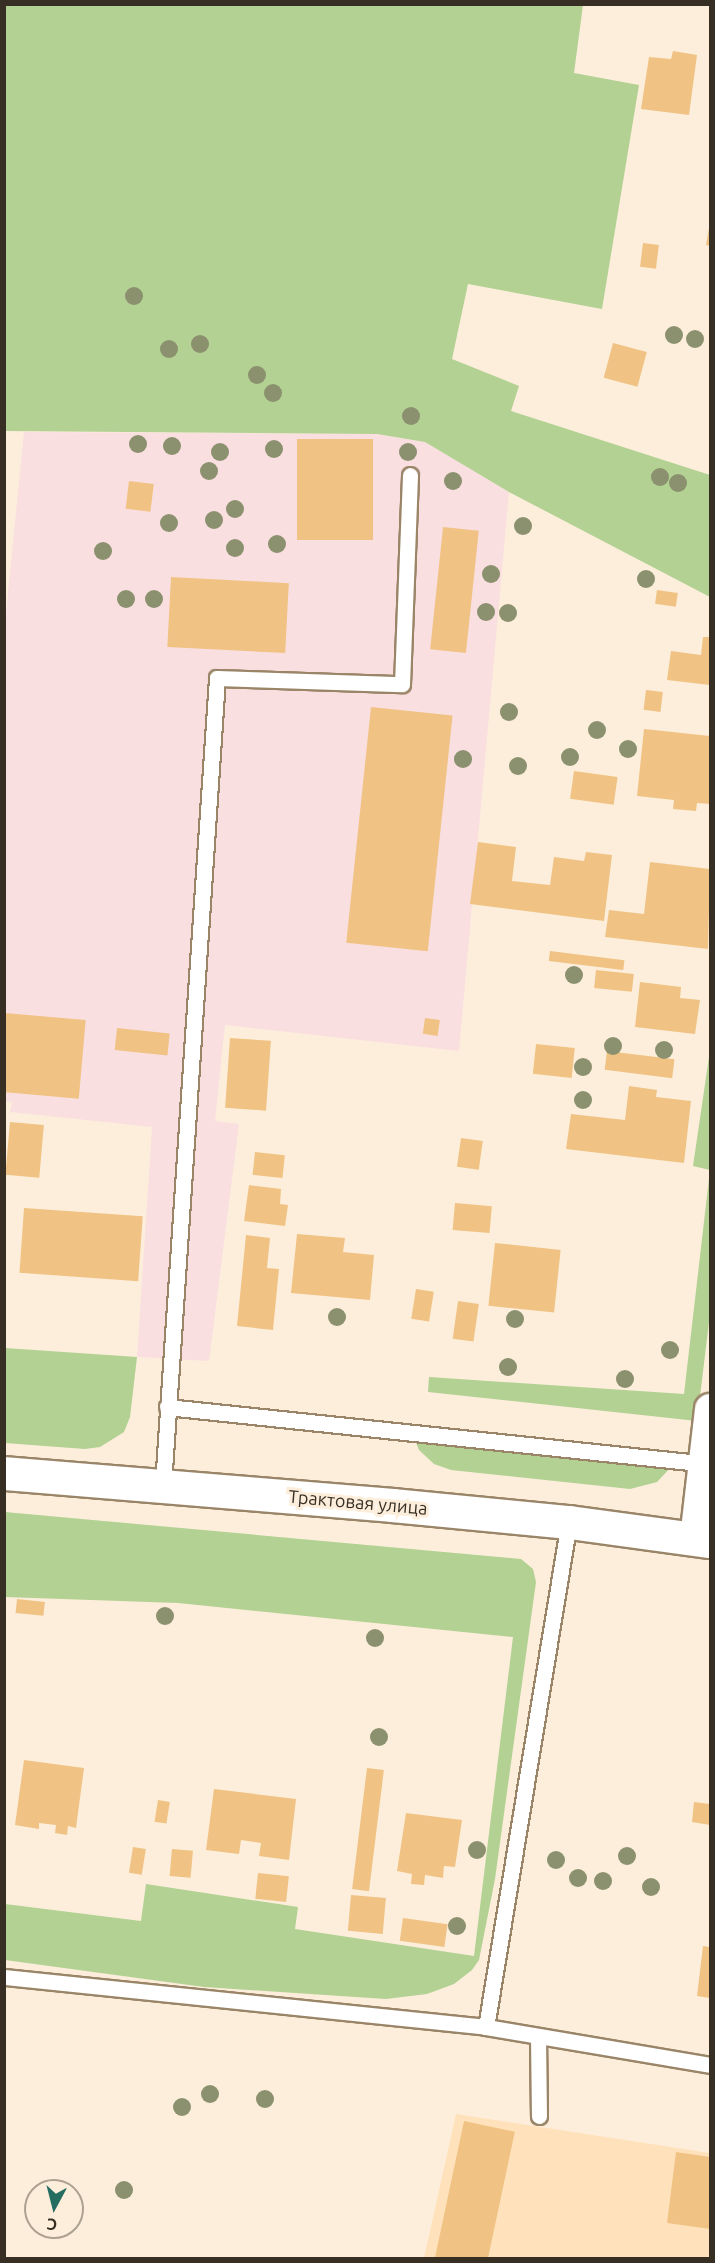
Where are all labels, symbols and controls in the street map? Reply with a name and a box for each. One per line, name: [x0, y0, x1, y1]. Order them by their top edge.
street label: Трактовая улица: [288, 1485, 428, 1519]
north arrow: [24, 2179, 84, 2239]
text: С: [46, 2215, 58, 2234]

